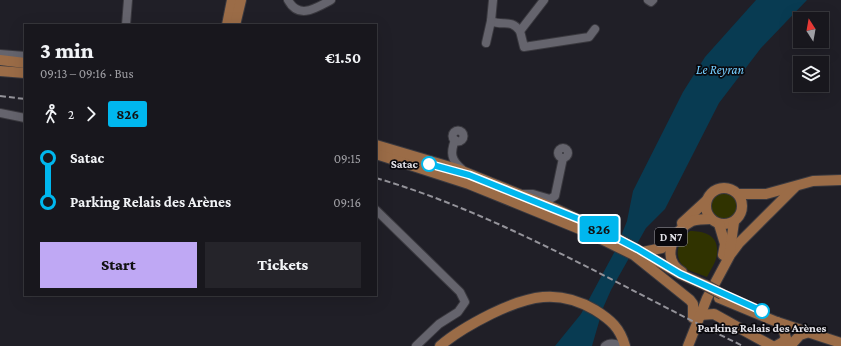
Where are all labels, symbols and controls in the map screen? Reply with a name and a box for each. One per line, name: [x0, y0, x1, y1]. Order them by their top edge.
north arrow: [793, 12, 829, 48]
map controls: [793, 12, 829, 92]
text: 3 min: [40, 38, 94, 63]
text: €1.50: [325, 50, 361, 66]
button: layers: [793, 56, 829, 92]
water label: Le Reyran: [696, 62, 745, 77]
text: 09:13 – 09:16 · Bus: [40, 66, 134, 81]
icon: walk: [40, 103, 62, 125]
icon: forward: [80, 103, 102, 125]
text: 826: [116, 106, 139, 122]
text: 2: [68, 107, 74, 122]
text: Satac: [70, 150, 104, 166]
text: 09:15: [334, 151, 361, 166]
marker: Satac: [421, 156, 437, 172]
place label: Satac: [391, 157, 419, 171]
text: Parking Relais des Arènes: [70, 194, 231, 210]
text: 09:16: [333, 195, 361, 210]
line badge: 826: [576, 216, 622, 242]
text: 826: [588, 221, 610, 237]
road number: D N7: [655, 228, 687, 246]
button: Start: [40, 242, 197, 288]
button: Tickets: [205, 242, 361, 288]
marker: Parking Relais des Arènes: [754, 303, 770, 319]
place label: Parking Relais des Arènes: [698, 321, 827, 335]

